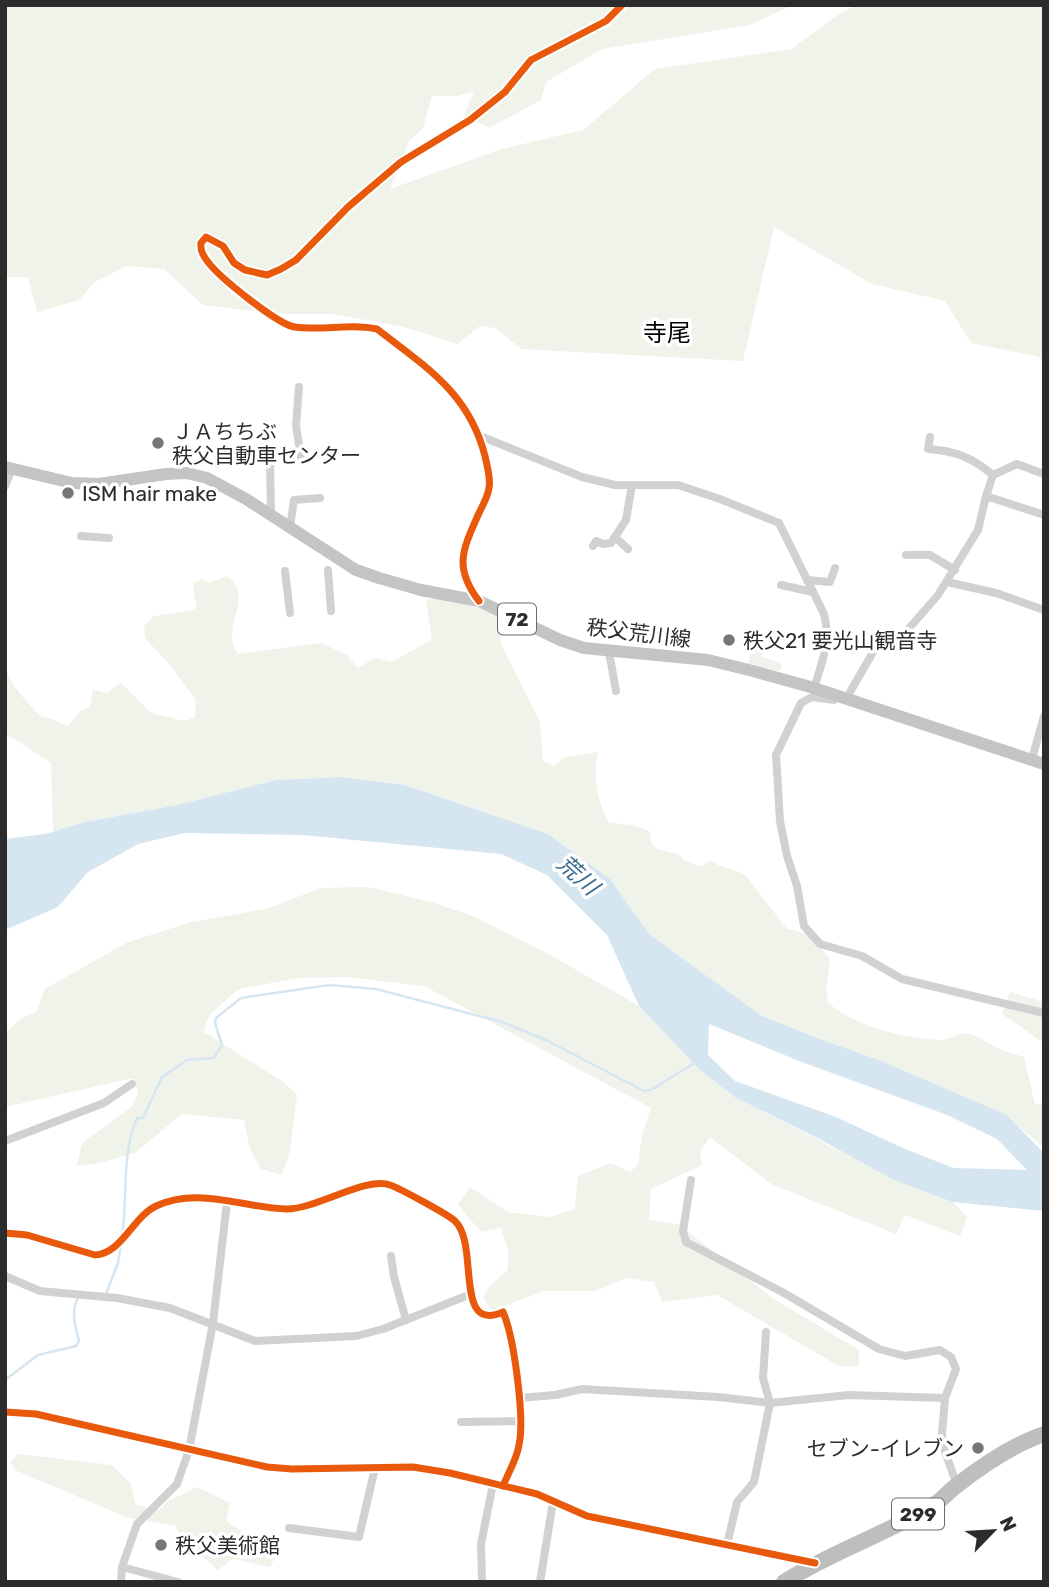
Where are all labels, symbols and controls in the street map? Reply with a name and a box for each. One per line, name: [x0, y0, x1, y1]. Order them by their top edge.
district label: 寺尾: [643, 319, 691, 347]
place label: ＪＡちちぶ 秩父自動車センター: [172, 419, 361, 468]
marker: ＪＡちちぶ 秩父自動車センター: [150, 435, 166, 451]
place label: ISM hair make: [82, 481, 217, 506]
marker: ISM hair make: [60, 485, 76, 501]
road number: 72: [498, 604, 536, 634]
street label: 秩父荒川線: [585, 614, 693, 652]
place label: 秩父21 要光山観音寺: [743, 628, 937, 653]
marker: 秩父21 要光山観音寺: [721, 632, 737, 648]
water label: 荒川: [552, 849, 607, 903]
place label: セブン-イレブン: [807, 1436, 964, 1461]
marker: セブン-イレブン: [970, 1440, 986, 1456]
north arrow: [958, 1496, 1028, 1566]
road number: 299: [892, 1498, 944, 1530]
text: N: [995, 1513, 1021, 1535]
place label: 秩父美術館: [175, 1533, 280, 1558]
marker: 秩父美術館: [153, 1537, 169, 1553]

